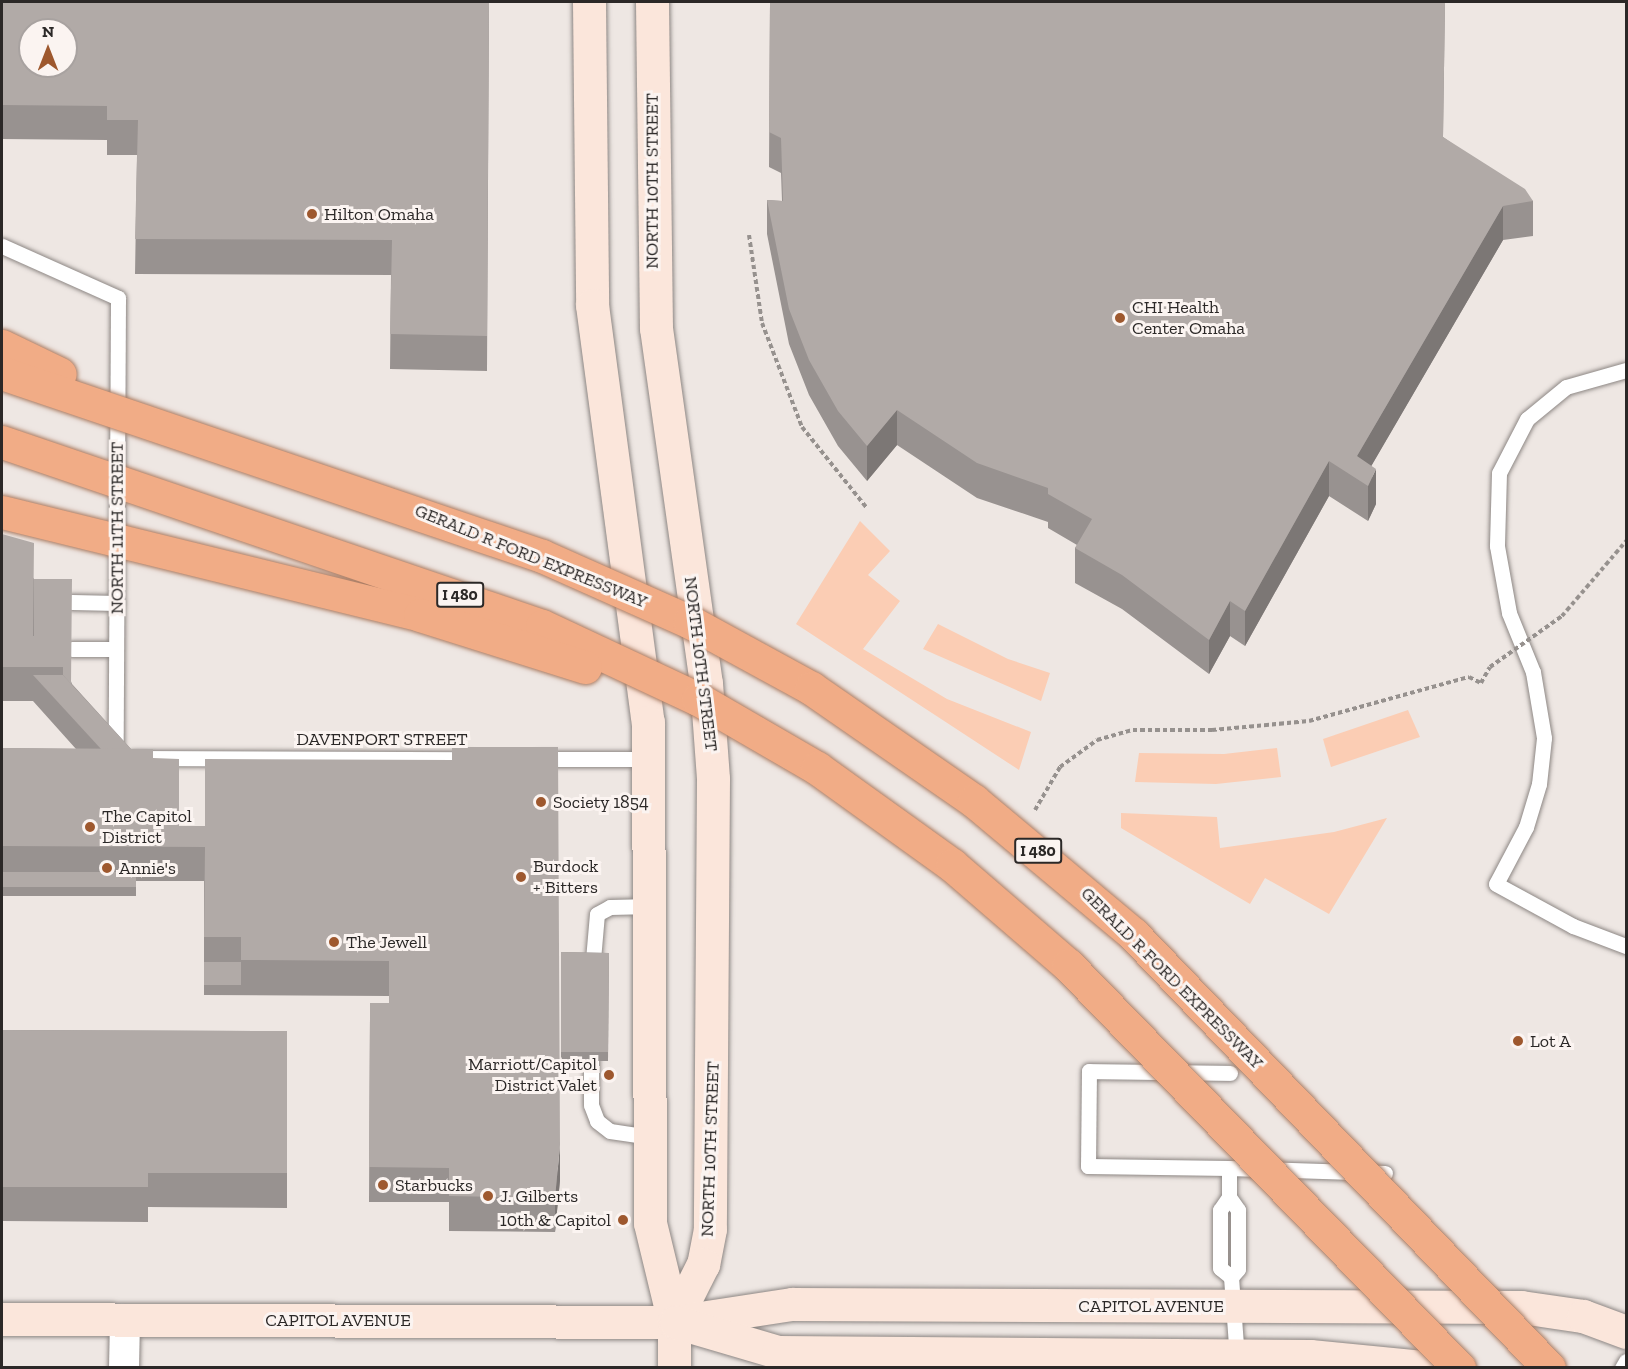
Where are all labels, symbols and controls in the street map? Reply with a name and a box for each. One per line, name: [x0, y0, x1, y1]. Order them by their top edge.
north arrow: [18, 18, 78, 78]
text: N: [42, 22, 54, 41]
street label: NORTH 10TH STREET: [641, 93, 663, 269]
place label: Hilton Omaha: [324, 203, 434, 225]
marker: Hilton Omaha: [305, 207, 319, 221]
place label: CHI Health Center Omaha: [1132, 297, 1245, 340]
marker: CHI Health Center Omaha: [1113, 311, 1127, 325]
street label: NORTH 11TH STREET: [106, 442, 128, 614]
street label: GERALD R FORD EXPRESSWAY: [412, 499, 650, 613]
street label: NORTH 10TH STREET: [680, 575, 722, 753]
road number: I 480: [436, 582, 484, 608]
street label: DAVENPORT STREET: [296, 728, 468, 750]
place label: Society 1854: [553, 791, 649, 813]
marker: Society 1854: [534, 795, 548, 809]
place label: The Capitol District: [102, 806, 192, 848]
marker: The Capitol District: [83, 820, 97, 834]
road number: I 480: [1014, 838, 1062, 864]
place label: Burdock + Bitters: [533, 856, 598, 898]
place label: Annie's: [119, 857, 176, 879]
marker: Annie's: [100, 861, 114, 875]
marker: Burdock + Bitters: [514, 870, 528, 884]
street label: GERALD R FORD EXPRESSWAY: [1077, 883, 1267, 1073]
place label: The Jewell: [346, 931, 427, 953]
marker: The Jewell: [327, 935, 341, 949]
place label: Lot A: [1530, 1030, 1571, 1052]
marker: Lot A: [1511, 1034, 1525, 1048]
place label: Marriott/Capitol District Valet: [468, 1054, 597, 1096]
street label: NORTH 10TH STREET: [696, 1061, 724, 1237]
marker: Marriott/Capitol District Valet: [602, 1068, 616, 1082]
place label: Starbucks: [395, 1174, 473, 1196]
marker: Starbucks: [376, 1178, 390, 1192]
place label: J. Gilberts: [500, 1185, 578, 1207]
marker: J. Gilberts: [481, 1189, 495, 1203]
place label: 10th & Capitol: [500, 1209, 611, 1231]
marker: 10th & Capitol: [616, 1213, 630, 1227]
street label: CAPITOL AVENUE: [1078, 1295, 1224, 1317]
street label: CAPITOL AVENUE: [265, 1309, 411, 1331]

